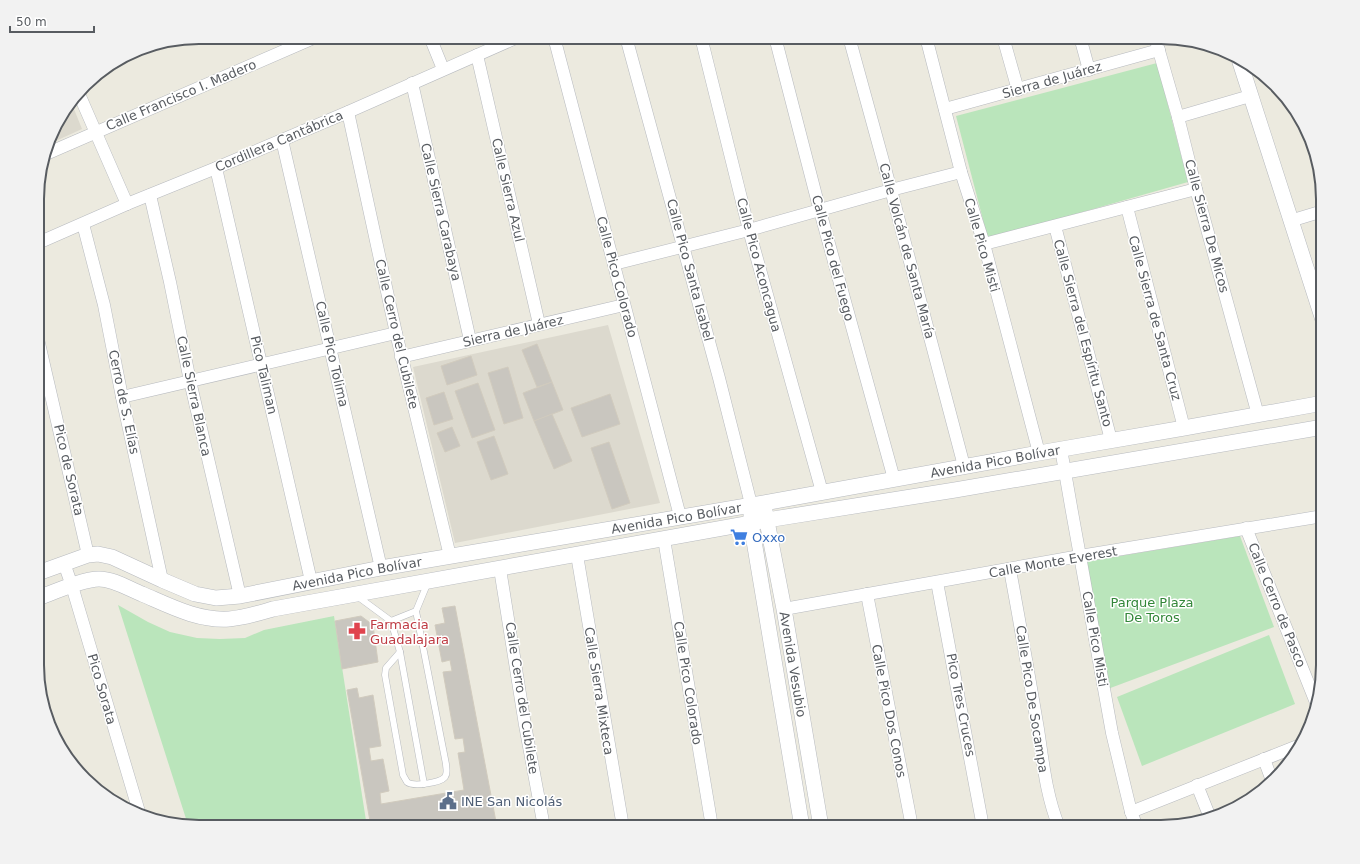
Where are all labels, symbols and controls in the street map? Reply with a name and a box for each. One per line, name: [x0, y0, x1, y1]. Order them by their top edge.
scale bar: [10, 8, 94, 34]
text: 50 m: [16, 15, 47, 29]
street label: Calle Francisco I. Madero: [104, 56, 258, 134]
street label: Sierra de Juárez: [1001, 59, 1104, 101]
street label: Cordillera Cantábrica: [213, 107, 345, 175]
street label: Calle Sierra Azul: [489, 136, 527, 244]
street label: Calle Sierra Carabaya: [418, 142, 464, 282]
street label: Calle Sierra De Micos: [1182, 158, 1232, 295]
street label: Calle Volcán de Santa María: [876, 161, 938, 341]
street label: Calle Pico del Fuego: [809, 193, 857, 323]
street label: Calle Pico Aconcagua: [734, 196, 784, 334]
street label: Calle Pico Misti: [961, 196, 1003, 294]
street label: Calle Pico Santa Isabel: [664, 197, 716, 343]
street label: Calle Pico Colorado: [594, 215, 640, 339]
street label: Calle Sierra de Santa Cruz: [1126, 234, 1184, 402]
street label: Calle Sierra del Espíritu Santo: [1051, 238, 1115, 428]
street label: Calle Cerro del Cubilete: [372, 257, 422, 411]
street label: Calle Pico Tolima: [313, 300, 351, 408]
street label: Sierra de Juárez: [461, 312, 565, 350]
street label: Calle Sierra Blanca: [174, 334, 214, 458]
street label: Pico Taliman: [248, 334, 280, 416]
street label: Cerro de S. Elías: [106, 348, 142, 456]
street label: Pico de Sorata: [51, 423, 87, 517]
street label: Avenida Pico Bolívar: [929, 442, 1062, 480]
street label: Avenida Pico Bolívar: [610, 499, 743, 536]
supermarket icon: Oxxo: [729, 527, 749, 547]
place label: Oxxo: [752, 530, 785, 545]
street label: Calle Cerro de Pasco: [1245, 540, 1309, 670]
street label: Calle Monte Everest: [988, 543, 1118, 581]
street label: Avenida Pico Bolívar: [291, 554, 424, 593]
street label: Calle Pico Misti: [1079, 590, 1111, 688]
park label: Parque Plaza De Toros: [1110, 595, 1194, 625]
street label: Avenida Vesubio: [777, 610, 810, 718]
place label: Farmacia Guadalajara: [370, 617, 449, 647]
street label: Calle Pico Colorado: [671, 620, 705, 746]
pharmacy icon: Farmacia Guadalajara: [347, 621, 367, 641]
street label: Calle Cerro del Cubilete: [503, 621, 541, 775]
street label: Calle Pico De Socampa: [1013, 624, 1051, 774]
street label: Calle Sierra Mixteca: [581, 626, 617, 756]
street label: Calle Pico Dos Conos: [869, 643, 909, 779]
street label: Pico Sorata: [85, 652, 119, 726]
street label: Pico Tres Cruces: [944, 652, 978, 758]
public building icon: INE San Nicolás: [438, 791, 458, 811]
place label: INE San Nicolás: [461, 794, 563, 809]

